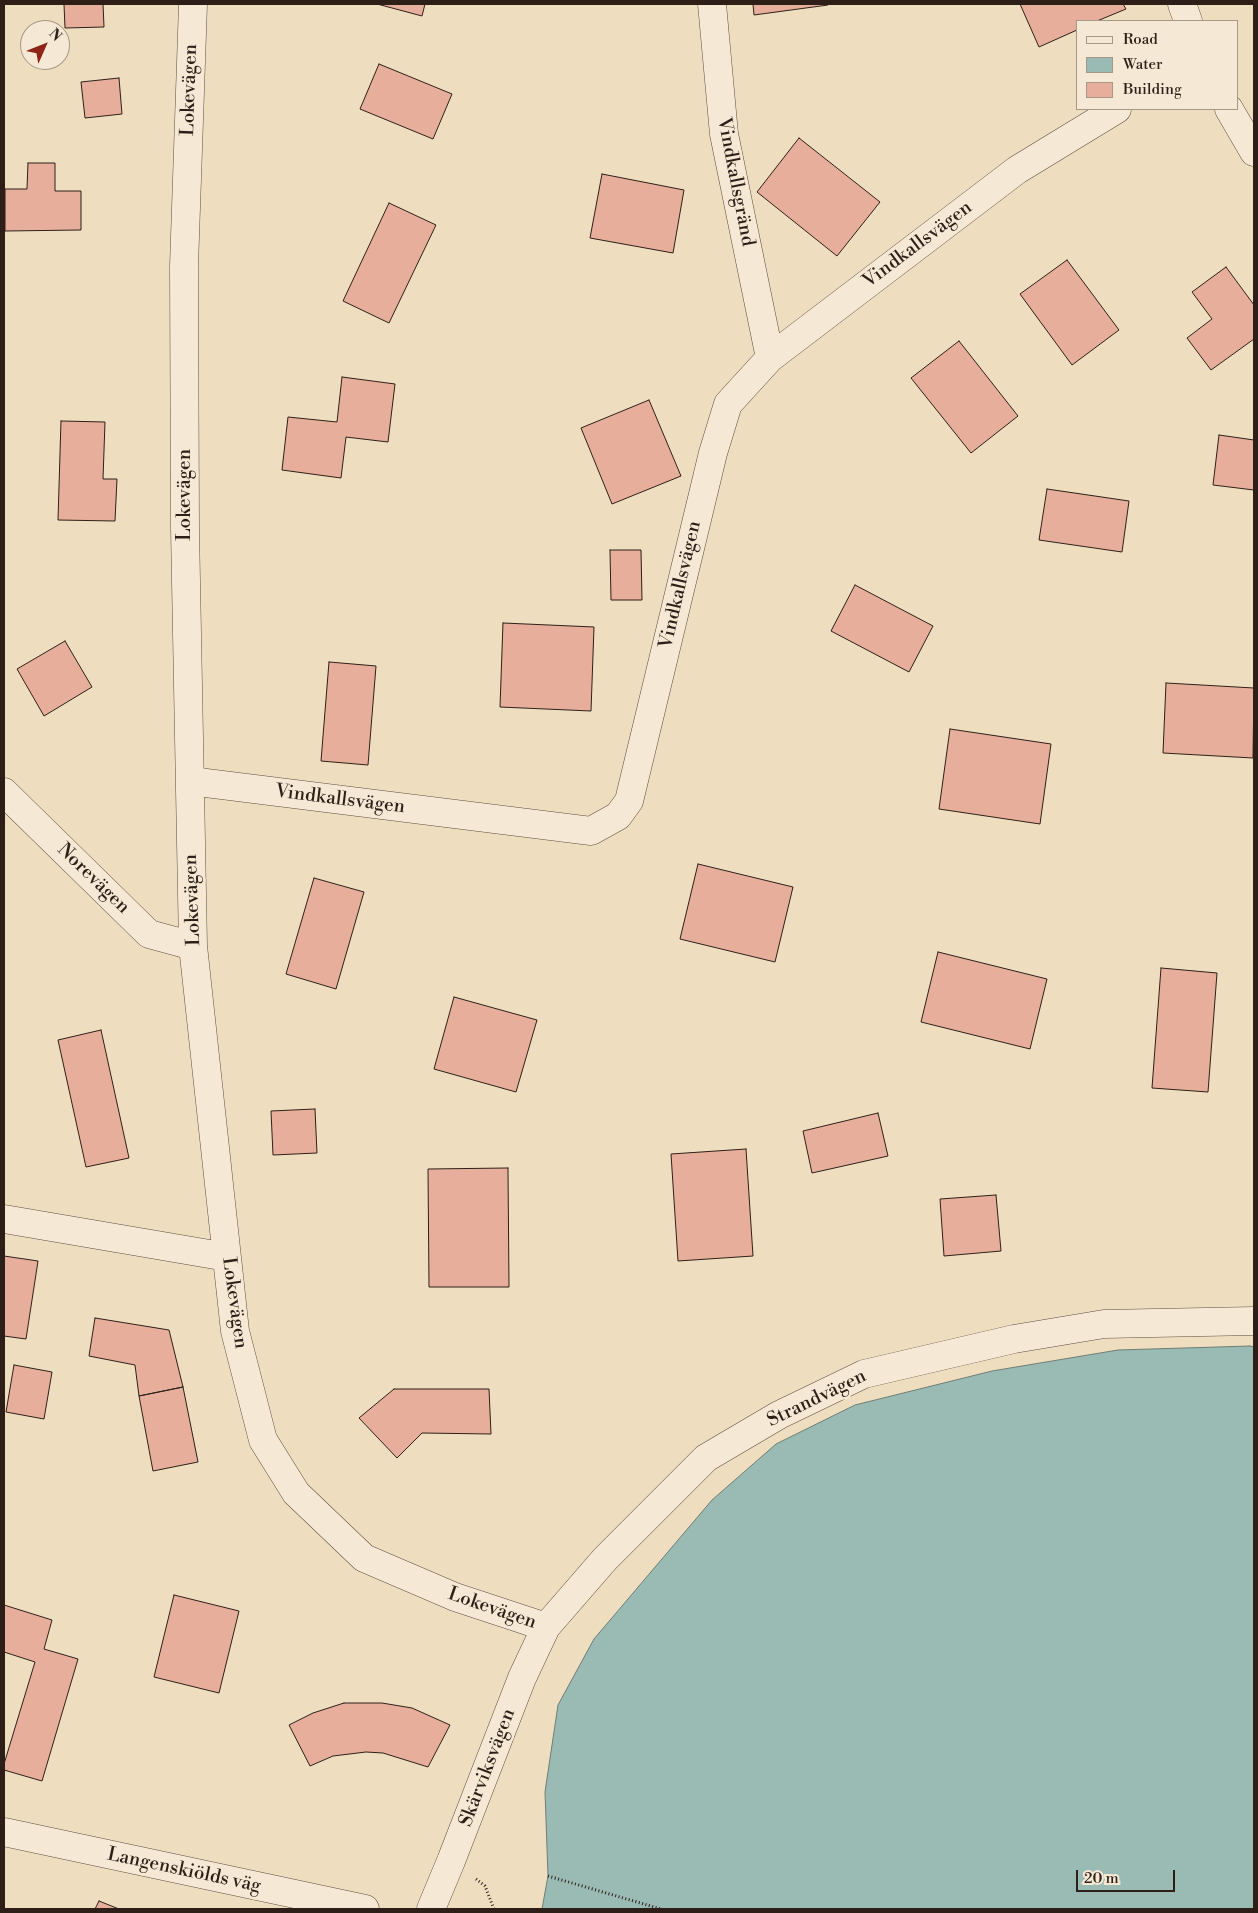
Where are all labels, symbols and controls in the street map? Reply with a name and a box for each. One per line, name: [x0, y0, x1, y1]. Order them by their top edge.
north arrow: [20, 20, 70, 70]
legend: [1076, 20, 1238, 110]
text: N: [45, 25, 65, 46]
text: Road: [1123, 30, 1158, 49]
street label: Lokevägen: [177, 44, 203, 136]
text: Water: [1123, 55, 1162, 74]
text: Building: [1123, 80, 1182, 99]
street label: Vindkallsgränd: [711, 116, 759, 248]
street label: Vindkallsvägen: [859, 197, 977, 293]
street label: Lokevägen: [174, 449, 196, 541]
street label: Vindkallsvägen: [655, 519, 707, 651]
street label: Vindkallsvägen: [274, 781, 406, 819]
street label: Norevägen: [52, 839, 134, 919]
street label: Lokevägen: [180, 854, 206, 946]
street label: Lokevägen: [216, 1256, 252, 1350]
street label: Strandvägen: [764, 1365, 870, 1433]
street label: Lokevägen: [445, 1583, 539, 1635]
street label: Skärviksvägen: [455, 1706, 521, 1830]
street label: Langenskiölds väg: [105, 1844, 263, 1898]
scale bar: [1078, 1860, 1177, 1892]
text: 20 m: [1084, 1869, 1119, 1888]

